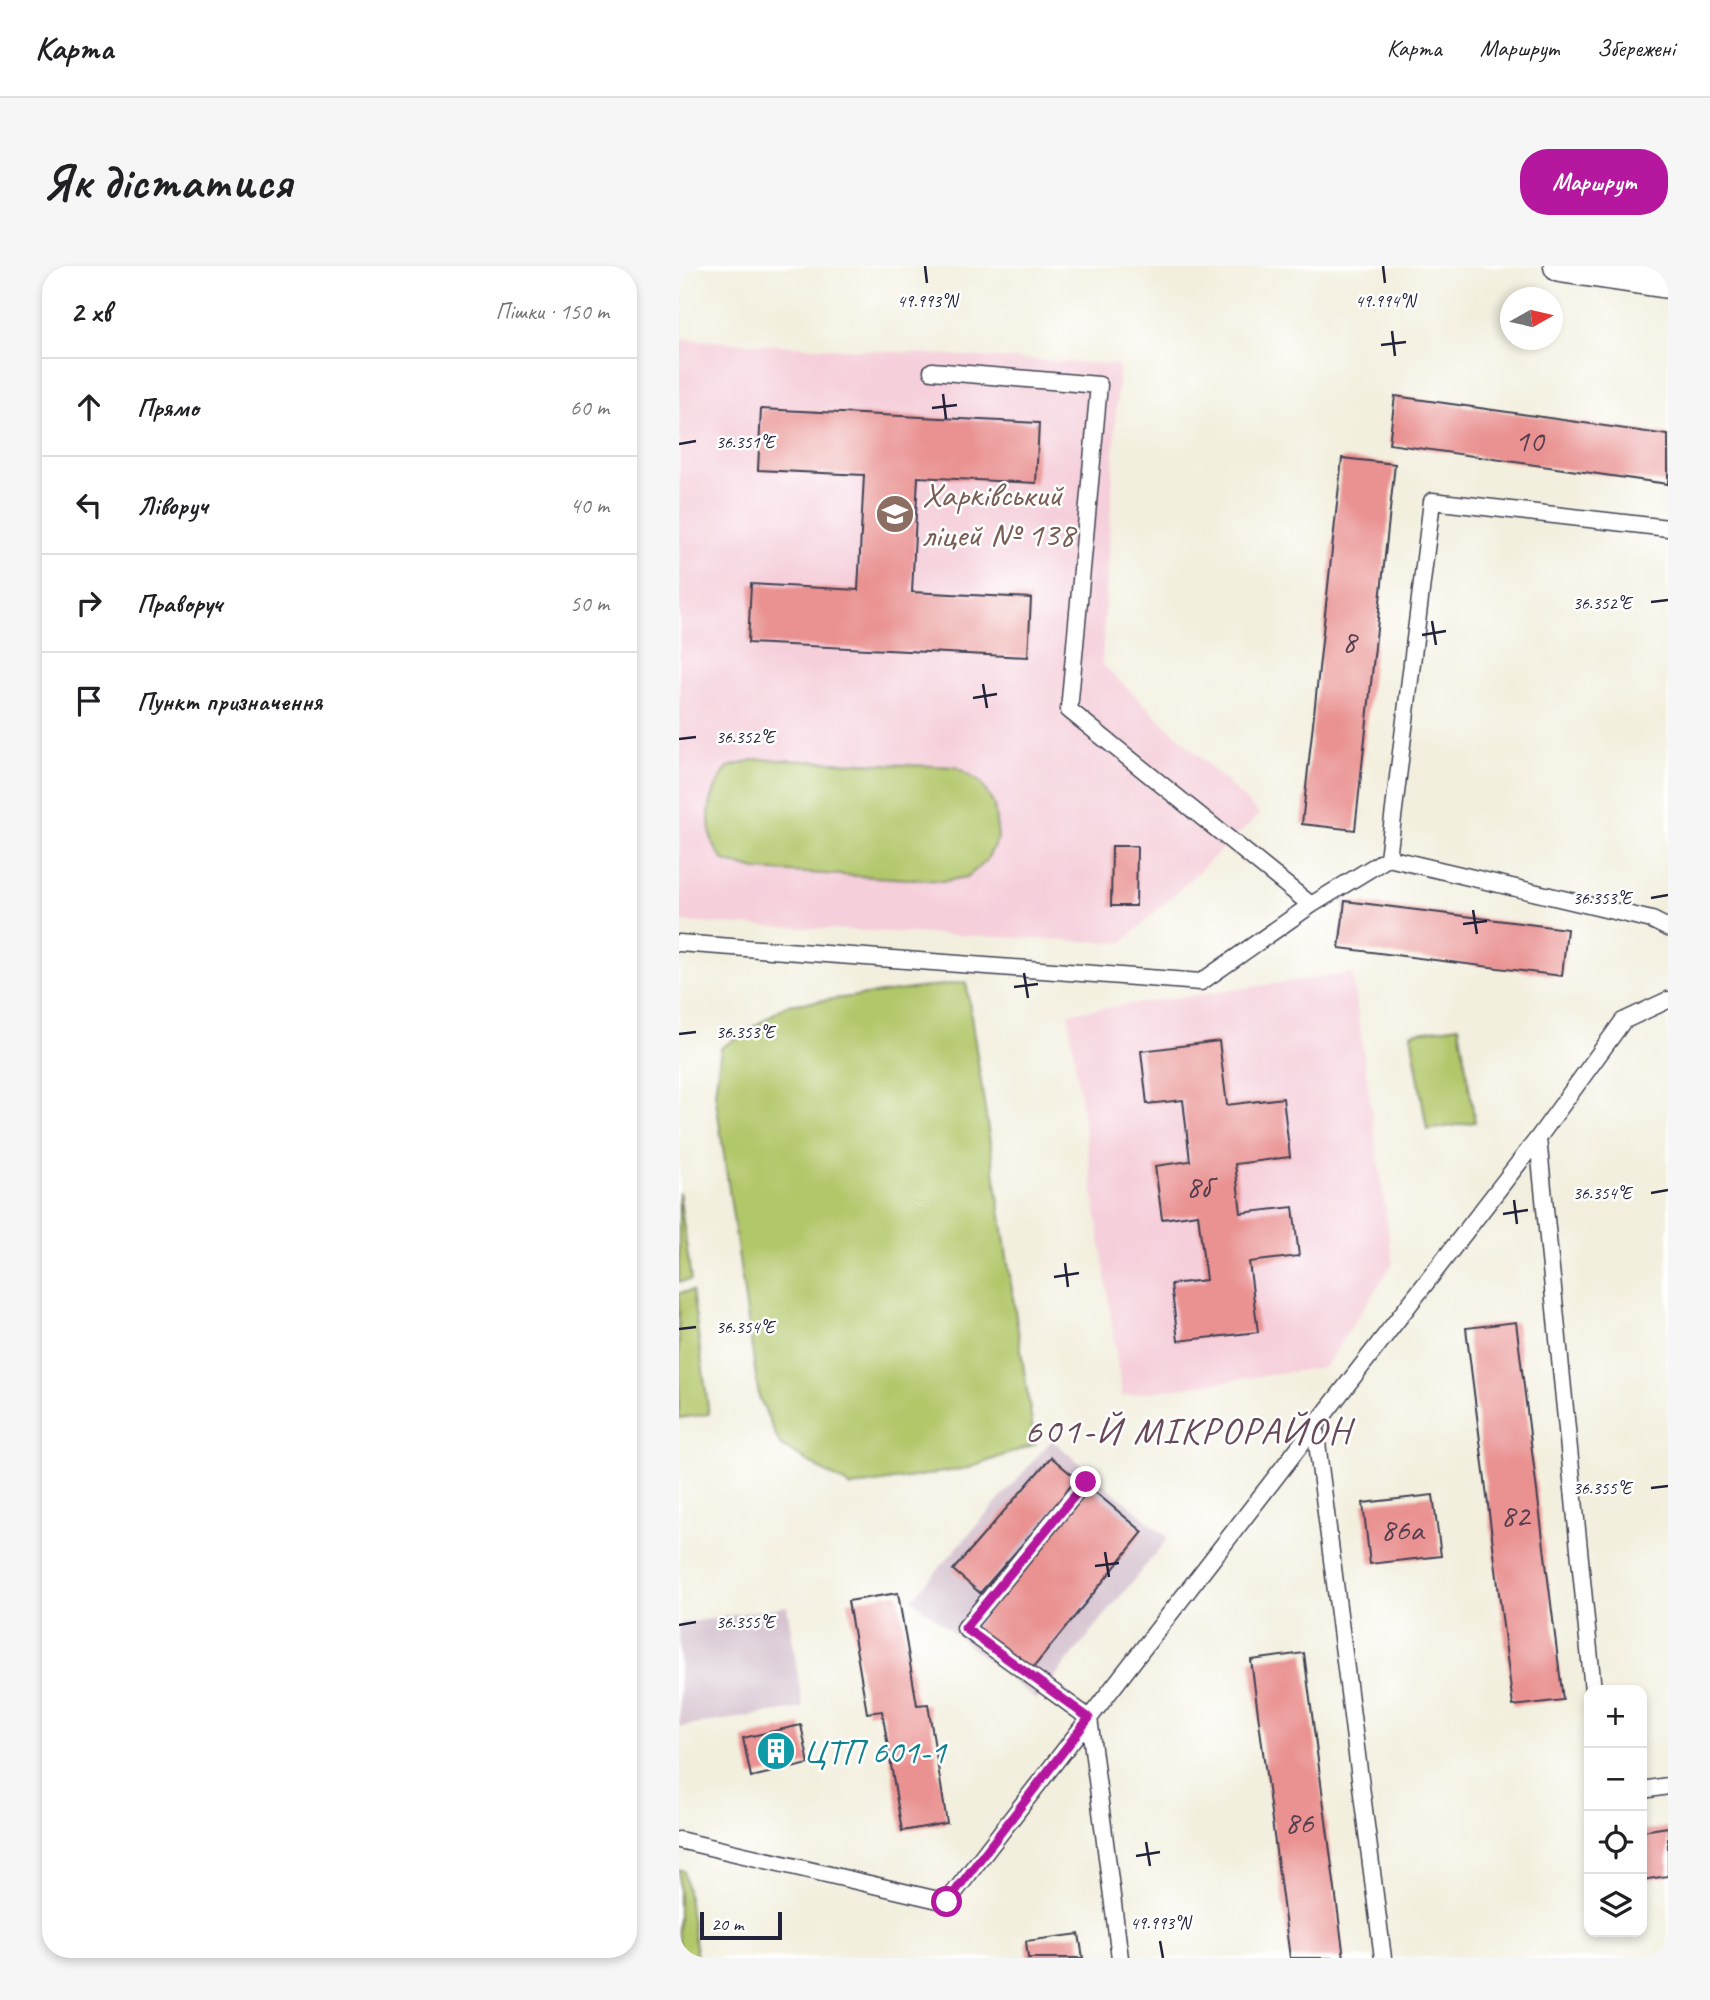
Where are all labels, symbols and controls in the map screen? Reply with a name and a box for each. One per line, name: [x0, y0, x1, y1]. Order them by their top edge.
text: Карта: [35, 27, 114, 69]
text: Карта: [1387, 33, 1442, 63]
text: Маршрут: [1480, 33, 1559, 63]
text: Збережені: [1597, 33, 1675, 63]
button: Маршрут: [1520, 149, 1668, 215]
text: Як дістатися: [42, 151, 292, 213]
north arrow: [1500, 287, 1563, 350]
text: 49.993°N: [897, 290, 960, 312]
text: 49.994°N: [1355, 290, 1418, 312]
text: 2 хв: [70, 293, 111, 331]
text: Пішки · 150 m: [495, 297, 609, 326]
icon: ahead: [70, 388, 108, 426]
text: Прямо: [137, 391, 199, 424]
text: 60 m: [570, 393, 609, 422]
house number: 10: [1515, 420, 1546, 461]
text: 36.351°E: [716, 431, 777, 453]
place label: Харківський ліцей № 138: [922, 472, 1078, 557]
icon: left: [70, 486, 108, 524]
text: Ліворуч: [137, 489, 208, 522]
text: 40 m: [570, 491, 609, 520]
school or university icon: Харківський ліцей № 138: [874, 493, 916, 535]
icon: right: [70, 584, 108, 622]
text: Праворуч: [137, 587, 222, 620]
text: 50 m: [570, 589, 609, 618]
text: 36.352°E: [1573, 592, 1634, 614]
house number: 8: [1342, 621, 1359, 662]
icon: arrive: [70, 682, 108, 720]
text: Пункт призначення: [137, 685, 322, 718]
text: 36.352°E: [716, 726, 777, 748]
text: 36.353°E: [1573, 887, 1634, 909]
text: 36.353°E: [716, 1021, 777, 1043]
house number: 8б: [1186, 1166, 1218, 1207]
text: 36.354°E: [1573, 1182, 1634, 1204]
text: 36.354°E: [716, 1316, 777, 1338]
district label: 601-Й МІКРОРАЙОН: [1024, 1407, 1356, 1454]
route end: [1070, 1466, 1101, 1497]
text: 36.355°E: [1573, 1477, 1634, 1499]
house number: 82: [1501, 1495, 1532, 1536]
house number: 86а: [1381, 1509, 1425, 1550]
text: 36.355°E: [716, 1611, 777, 1633]
map controls: [1584, 1685, 1647, 1937]
button: +: [1584, 1685, 1647, 1748]
place label: ЦТП 601-1: [803, 1729, 948, 1774]
building icon: ЦТП 601-1: [755, 1730, 797, 1772]
button: −: [1584, 1748, 1647, 1811]
house number: 86: [1285, 1802, 1315, 1843]
button: locate: [1584, 1811, 1647, 1874]
button: layers: [1584, 1874, 1647, 1937]
route start: [931, 1886, 962, 1917]
scale bar: [700, 1909, 782, 1941]
text: 20 m: [711, 1912, 743, 1936]
text: 49.993°N: [1130, 1912, 1193, 1934]

